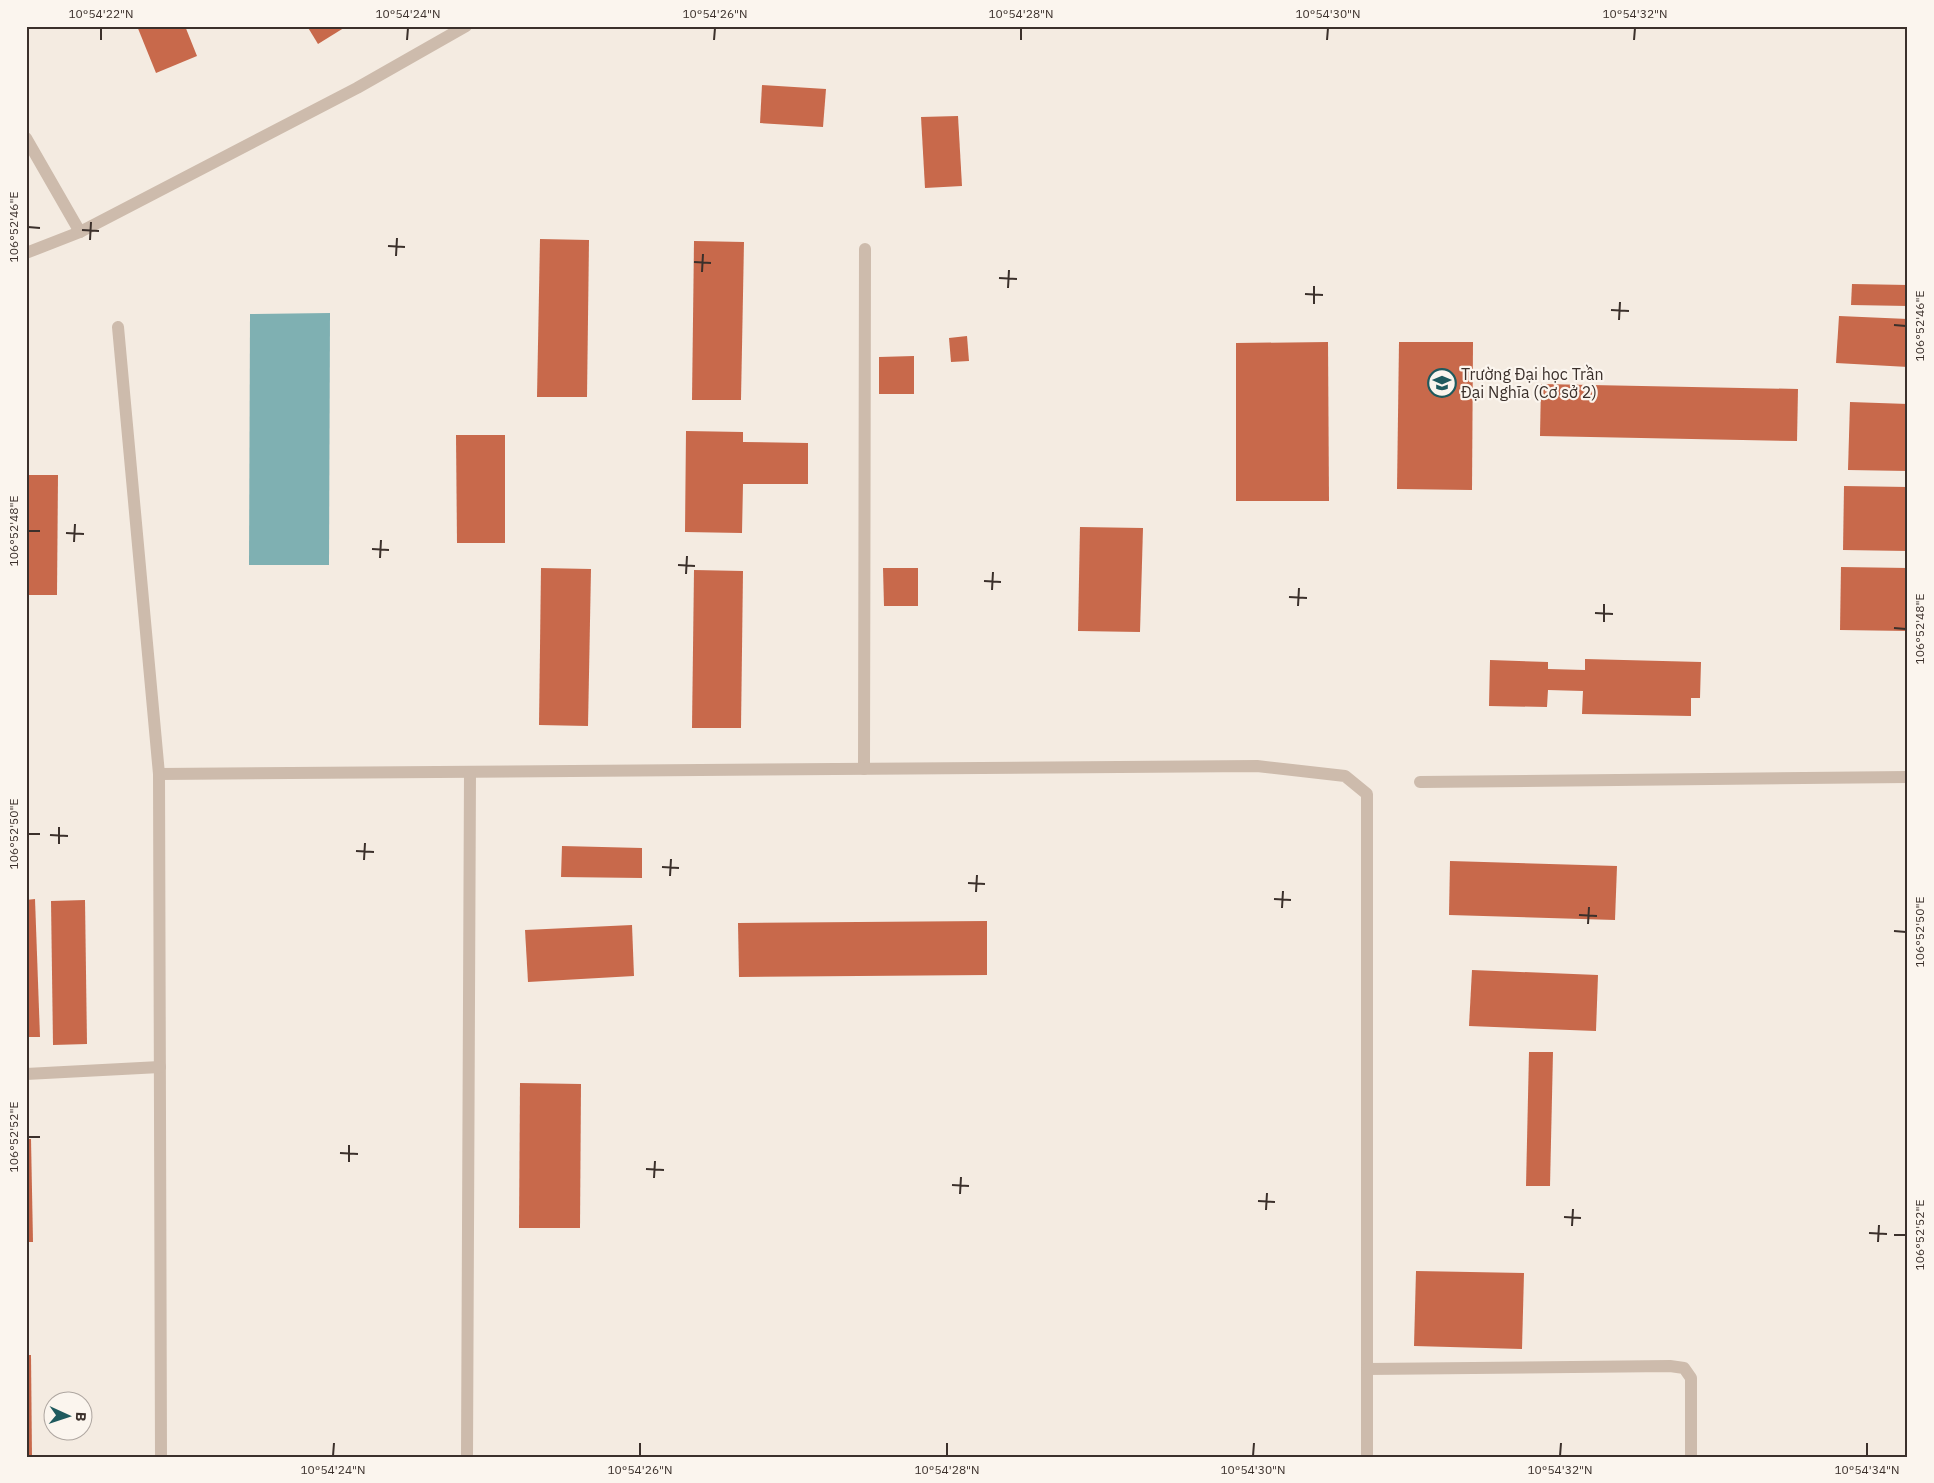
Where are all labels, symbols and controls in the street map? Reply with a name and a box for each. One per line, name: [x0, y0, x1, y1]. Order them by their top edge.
text: 10°54'22"N: [68, 6, 134, 21]
text: 10°54'24"N: [375, 6, 441, 21]
text: 10°54'26"N: [682, 6, 748, 21]
text: 10°54'28"N: [988, 6, 1054, 21]
text: 10°54'30"N: [1295, 6, 1361, 21]
text: 10°54'32"N: [1602, 6, 1668, 21]
text: 106°52'46"E: [6, 192, 21, 262]
text: 106°52'46"E: [1912, 291, 1927, 361]
place label: Trường Đại học Trần Đại Nghĩa (Cơ sở 2): [1461, 364, 1604, 402]
school or university icon: Trường Đại học Trần Đại Nghĩa (Cơ sở 2): [1427, 368, 1457, 398]
text: 106°52'48"E: [6, 496, 21, 566]
text: 106°52'48"E: [1912, 594, 1927, 664]
text: 106°52'50"E: [6, 799, 21, 869]
text: 106°52'50"E: [1912, 897, 1927, 967]
text: 106°52'52"E: [6, 1102, 21, 1172]
text: 106°52'52"E: [1912, 1200, 1927, 1270]
north arrow: [42, 1390, 92, 1440]
text: B: [72, 1412, 90, 1422]
text: 10°54'24"N: [300, 1462, 366, 1477]
text: 10°54'26"N: [607, 1462, 673, 1477]
text: 10°54'28"N: [914, 1462, 980, 1477]
text: 10°54'30"N: [1220, 1462, 1286, 1477]
text: 10°54'32"N: [1527, 1462, 1593, 1477]
text: 10°54'34"N: [1834, 1462, 1900, 1477]

